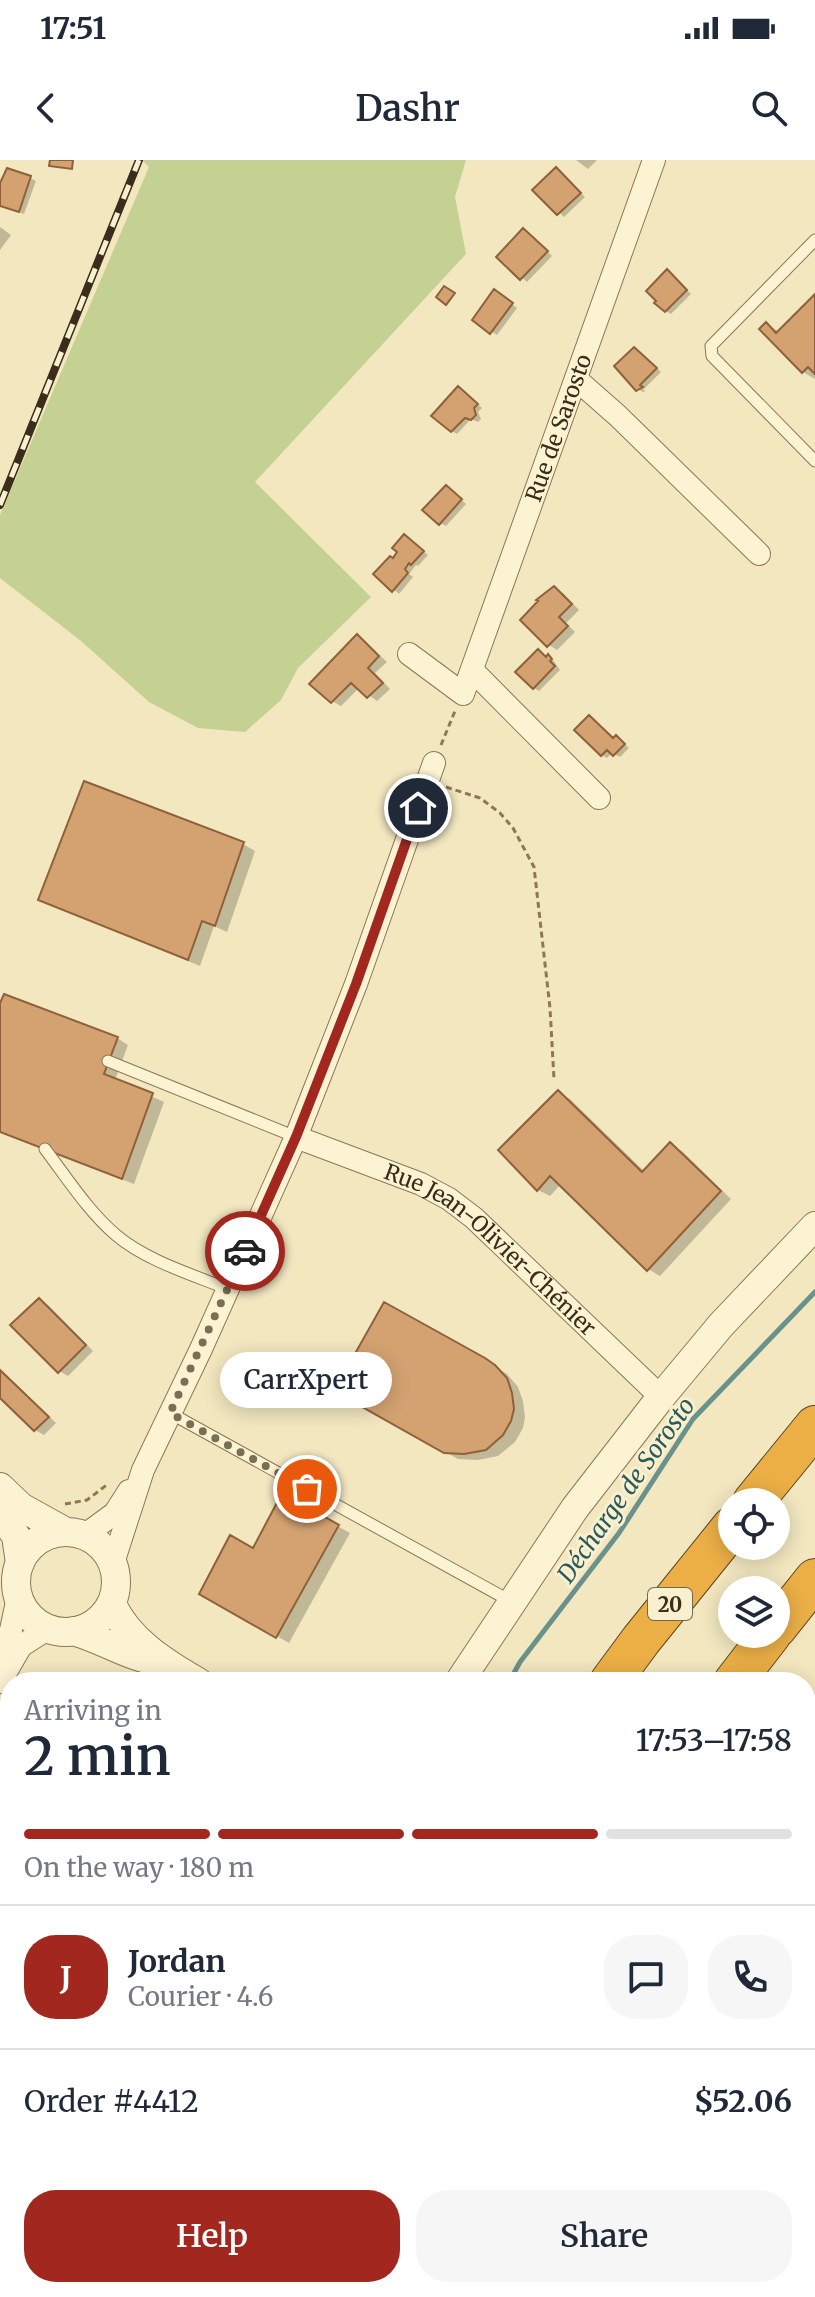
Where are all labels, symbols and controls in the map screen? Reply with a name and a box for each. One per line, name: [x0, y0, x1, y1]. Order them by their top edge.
text: 17:51: [40, 9, 106, 47]
icon: back: [24, 86, 68, 130]
text: Dashr: [355, 86, 460, 131]
icon: search: [747, 86, 791, 130]
street label: Rue de Sarosto: [519, 350, 598, 505]
pin: [384, 774, 452, 842]
icon: home: [396, 786, 440, 830]
street label: Rue Jean-Olivier-Chénier: [380, 1157, 602, 1342]
courier: [205, 1211, 285, 1291]
icon: car: [223, 1229, 267, 1273]
callout: CarrXpert: [221, 1353, 393, 1409]
text: CarrXpert: [244, 1363, 368, 1396]
water label: Décharge de Sorosto: [550, 1391, 702, 1589]
pin: [273, 1455, 341, 1523]
icon: bag: [285, 1467, 329, 1511]
map controls: [718, 1488, 790, 1648]
button: locate: [718, 1488, 790, 1560]
button: layers: [718, 1576, 790, 1648]
road number: 20: [648, 1588, 692, 1620]
text: Arriving in: [24, 1694, 162, 1727]
text: 17:53–17:58: [636, 1721, 792, 1759]
text: 2 min: [24, 1724, 171, 1789]
text: On the way · 180 m: [24, 1851, 254, 1884]
button: chat: [604, 1935, 688, 2019]
button: phone: [708, 1935, 792, 2019]
text: Jordan: [128, 1942, 226, 1980]
text: J: [60, 1958, 72, 1996]
text: Courier · 4.6: [128, 1980, 274, 2013]
text: Order #4412: [24, 2082, 199, 2120]
text: $52.06: [694, 2082, 792, 2120]
button: Help: [24, 2190, 400, 2282]
button: Share: [416, 2190, 792, 2282]

